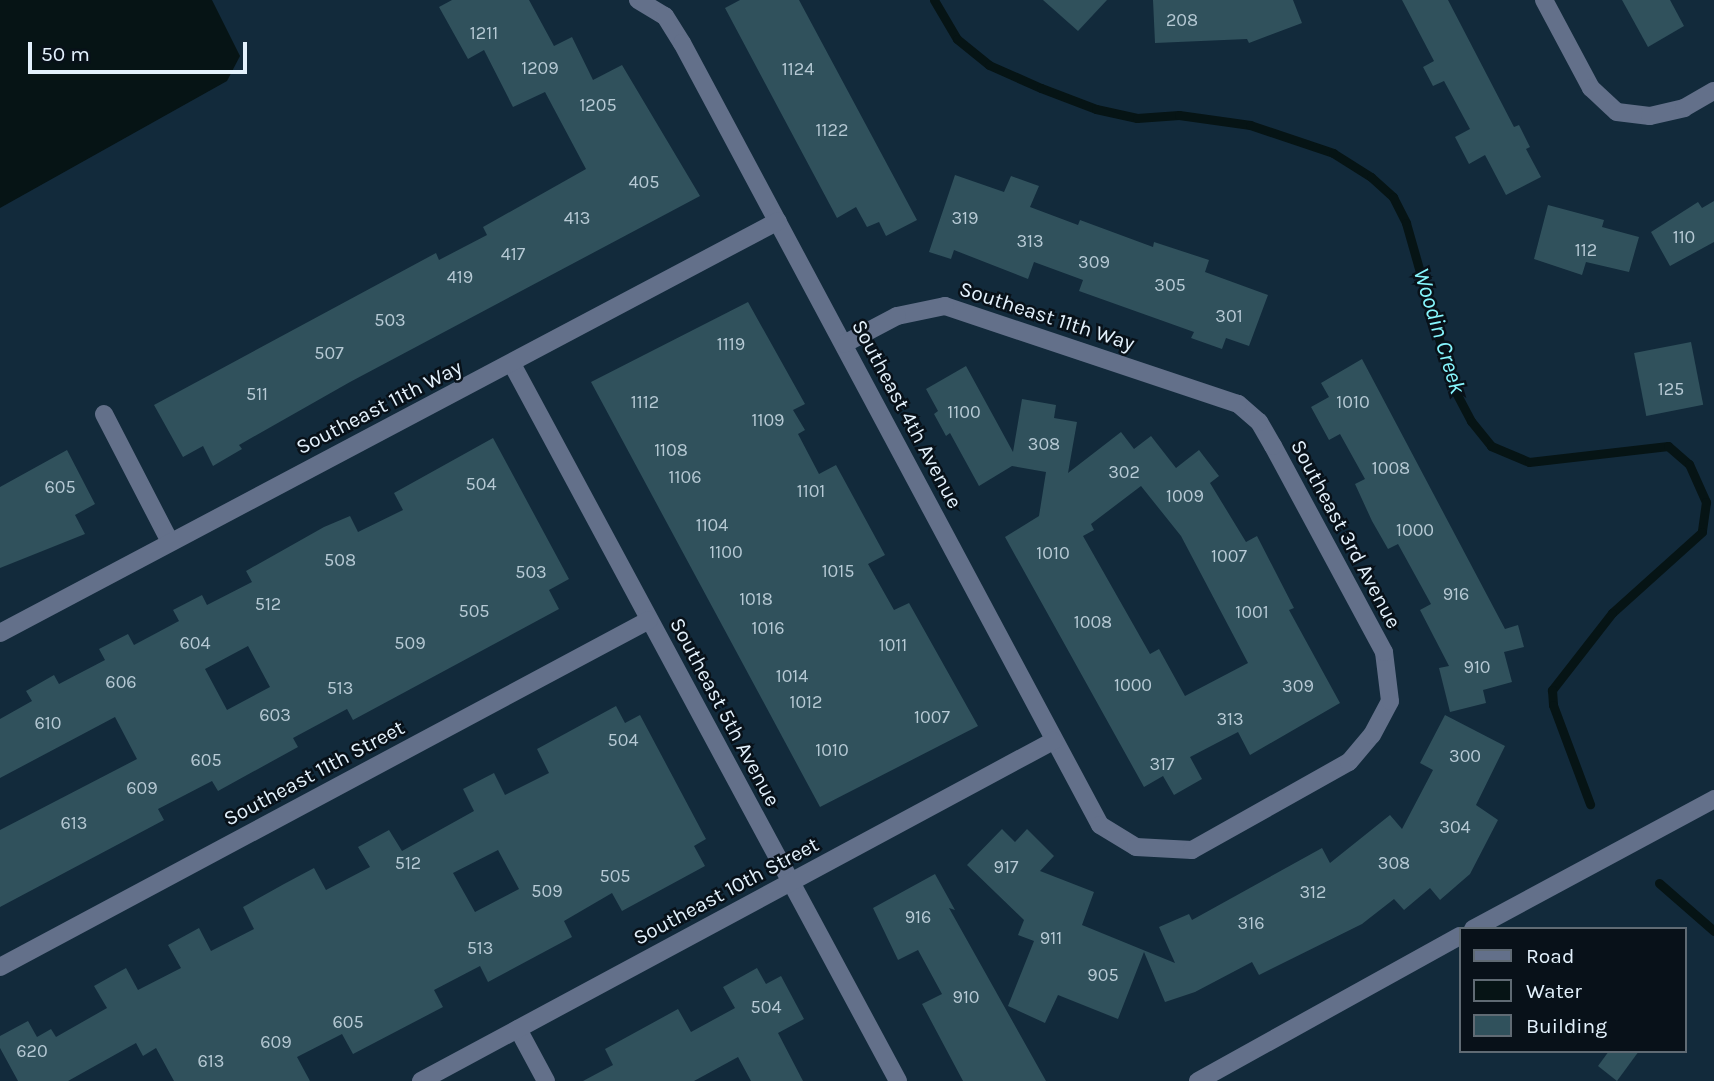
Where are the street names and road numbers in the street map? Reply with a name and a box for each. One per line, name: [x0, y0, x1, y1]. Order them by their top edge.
street label: Southeast 11th Way: [956, 276, 1138, 356]
street label: Southeast 4th Avenue: [847, 315, 967, 513]
street label: Southeast 11th Way: [292, 354, 466, 460]
street label: Southeast 3rd Avenue: [1286, 435, 1406, 633]
street label: Southeast 5th Avenue: [665, 613, 785, 811]
street label: Southeast 11th Street: [219, 715, 409, 831]
street label: Southeast 10th Street: [629, 831, 823, 951]

